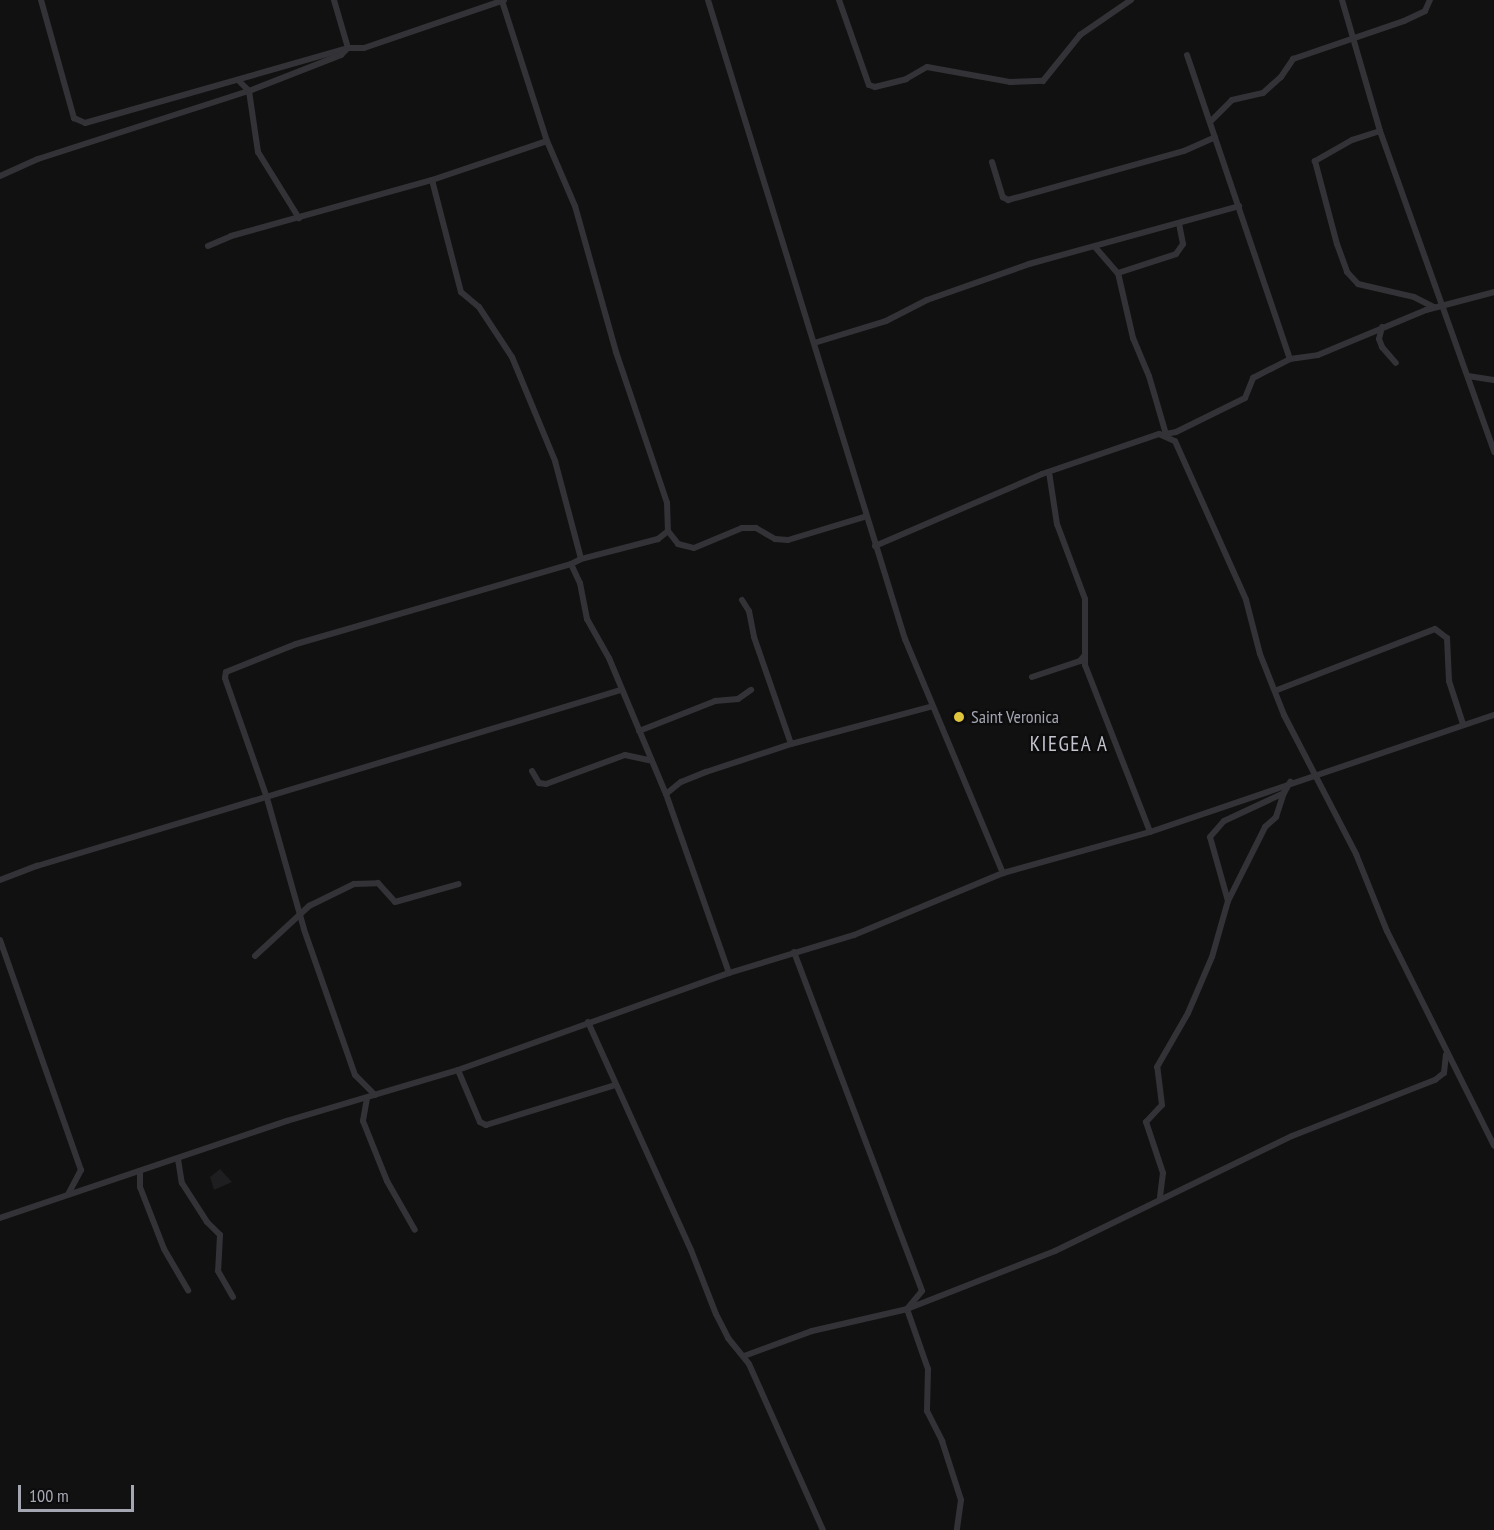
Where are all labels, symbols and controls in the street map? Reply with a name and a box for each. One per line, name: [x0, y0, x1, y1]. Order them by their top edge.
place label: Saint Veronica: [971, 706, 1059, 728]
marker: Saint Veronica: [952, 710, 966, 724]
district label: KIEGEA A: [1029, 731, 1109, 757]
scale bar: [21, 1473, 136, 1511]
text: 100 m: [29, 1484, 69, 1507]

